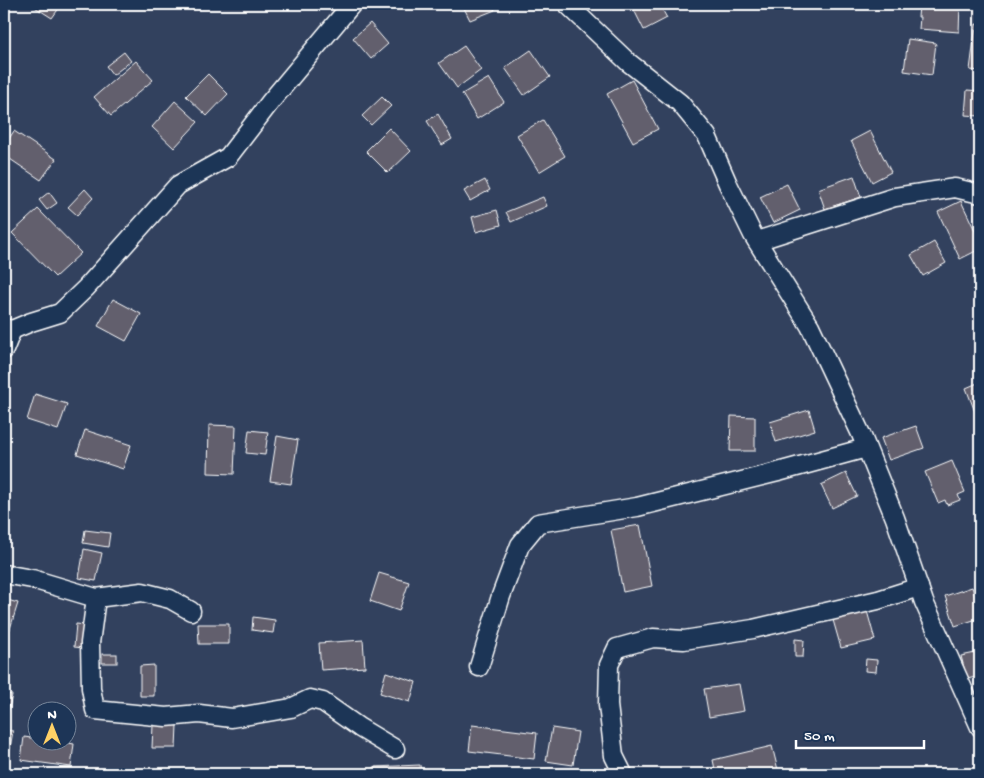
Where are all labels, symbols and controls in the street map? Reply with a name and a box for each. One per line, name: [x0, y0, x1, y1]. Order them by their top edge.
north arrow: [28, 700, 78, 750]
text: N: [47, 707, 57, 724]
scale bar: [796, 718, 924, 750]
text: 50 m: [804, 728, 835, 746]

